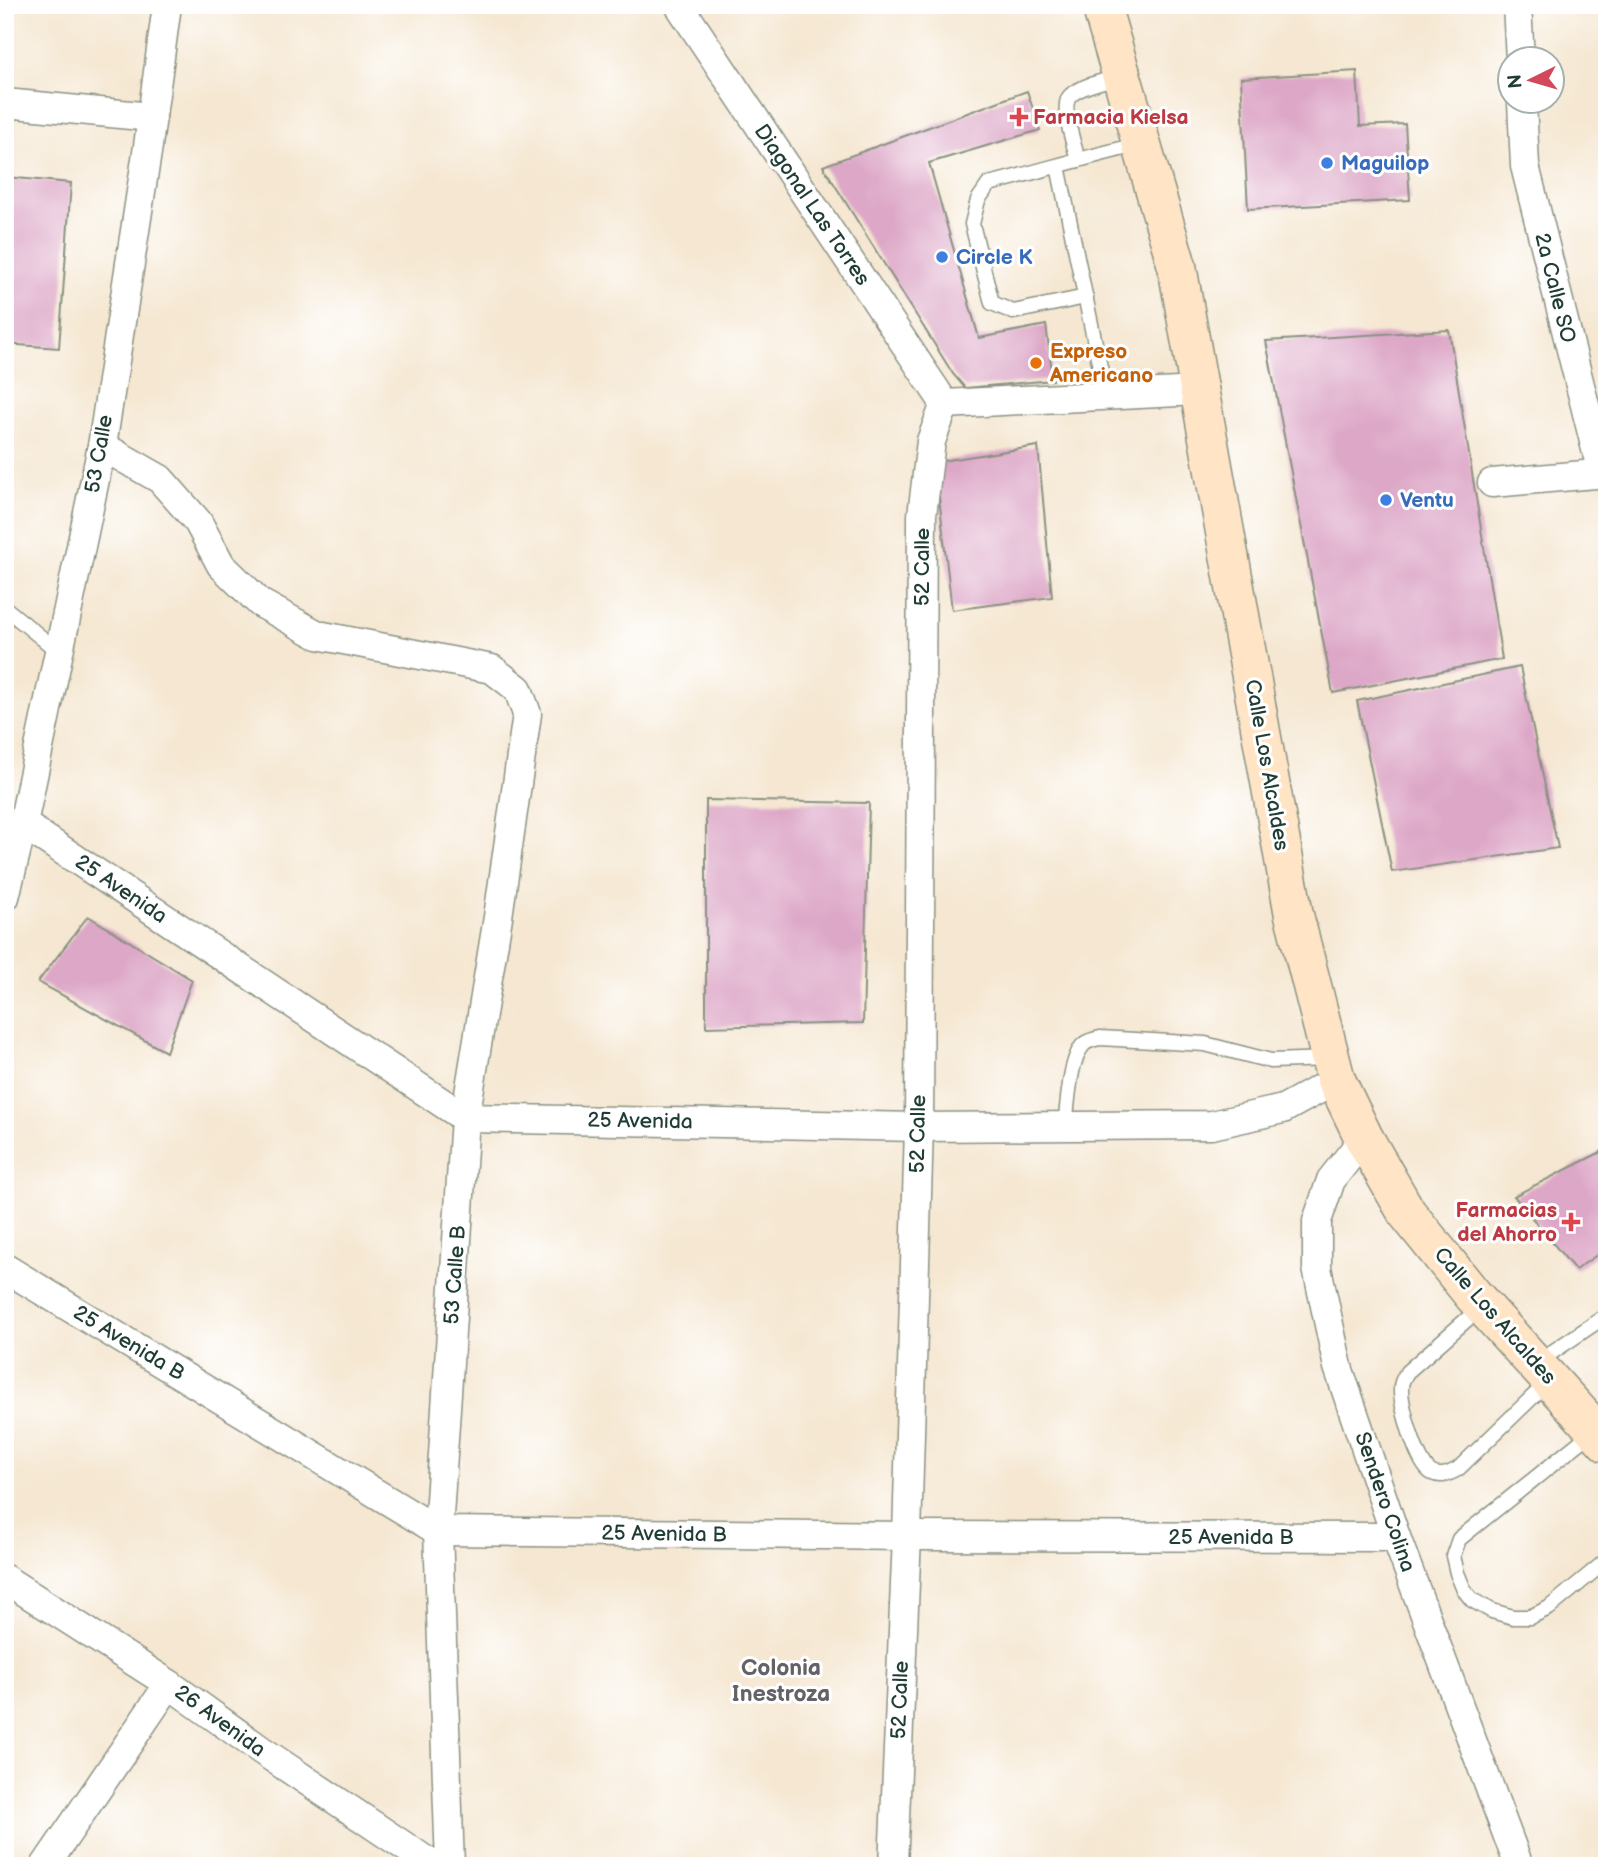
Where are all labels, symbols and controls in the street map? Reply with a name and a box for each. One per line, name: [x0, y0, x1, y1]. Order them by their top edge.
north arrow: [1496, 46, 1566, 116]
text: N: [1503, 73, 1528, 89]
place label: Farmacia Kielsa: [1033, 105, 1189, 130]
marker: Farmacia Kielsa: [1011, 109, 1027, 125]
street label: Diagonal Las Torres: [749, 120, 875, 290]
place label: Maguilop: [1341, 151, 1429, 176]
marker: Maguilop: [1319, 155, 1335, 171]
street label: 2a Calle SO: [1529, 230, 1581, 346]
place label: Circle K: [956, 245, 1033, 270]
marker: Circle K: [934, 249, 950, 265]
place label: Expreso Americano: [1049, 339, 1153, 388]
marker: Expreso Americano: [1028, 355, 1044, 371]
street label: 53 Calle: [80, 413, 118, 495]
place label: Ventu: [1400, 488, 1454, 513]
marker: Ventu: [1378, 492, 1394, 508]
street label: 52 Calle: [910, 528, 935, 606]
street label: Calle Los Alcaldes: [1240, 677, 1294, 853]
street label: 25 Avenida: [70, 849, 172, 929]
street label: 52 Calle: [905, 1094, 931, 1174]
street label: 25 Avenida: [587, 1108, 693, 1134]
place label: Farmacias del Ahorro: [1455, 1198, 1557, 1247]
marker: Farmacias del Ahorro: [1563, 1214, 1579, 1230]
street label: 53 Calle B: [439, 1225, 471, 1325]
street label: Calle Los Alcaldes: [1429, 1242, 1561, 1390]
street label: 25 Avenida B: [69, 1300, 189, 1386]
street label: Sendero Colina: [1349, 1429, 1421, 1575]
street label: 25 Avenida B: [601, 1520, 727, 1548]
street label: 25 Avenida B: [1168, 1525, 1294, 1550]
district label: Colonia Inestroza: [732, 1654, 830, 1708]
street label: 52 Calle: [886, 1660, 914, 1740]
street label: 26 Avenida: [170, 1680, 270, 1762]

